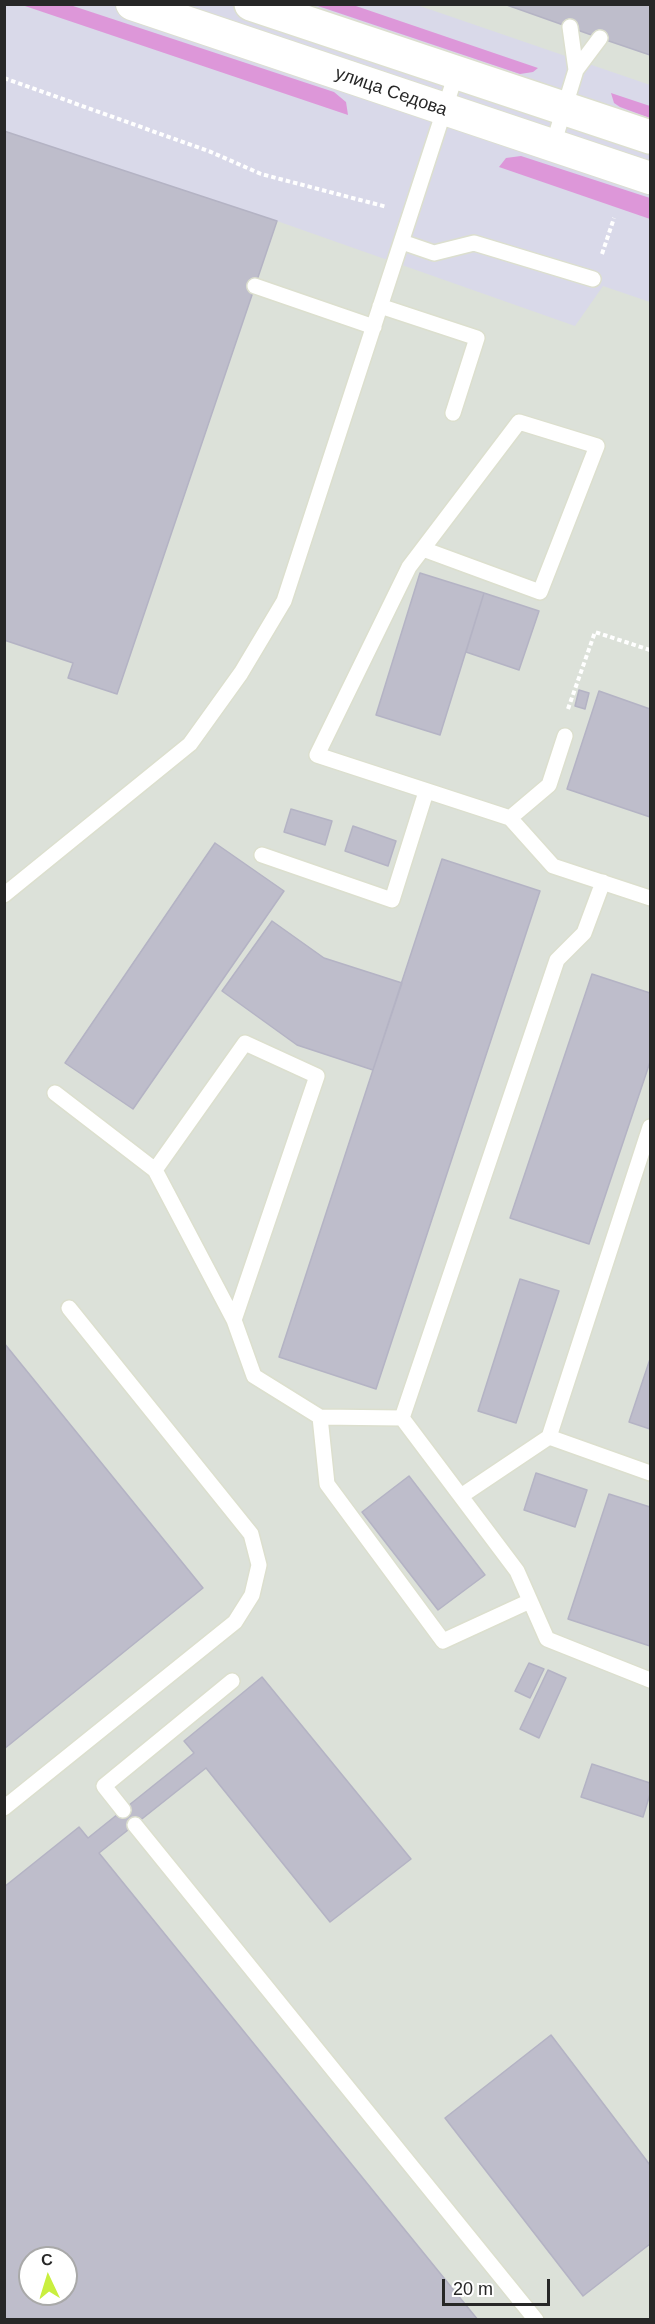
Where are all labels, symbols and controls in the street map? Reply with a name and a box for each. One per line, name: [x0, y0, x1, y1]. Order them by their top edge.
street label: улица Седова: [332, 63, 450, 121]
north arrow: [18, 2246, 78, 2306]
text: С: [40, 2251, 53, 2268]
scale bar: [445, 2267, 553, 2305]
text: 20 m: [453, 2279, 493, 2299]

